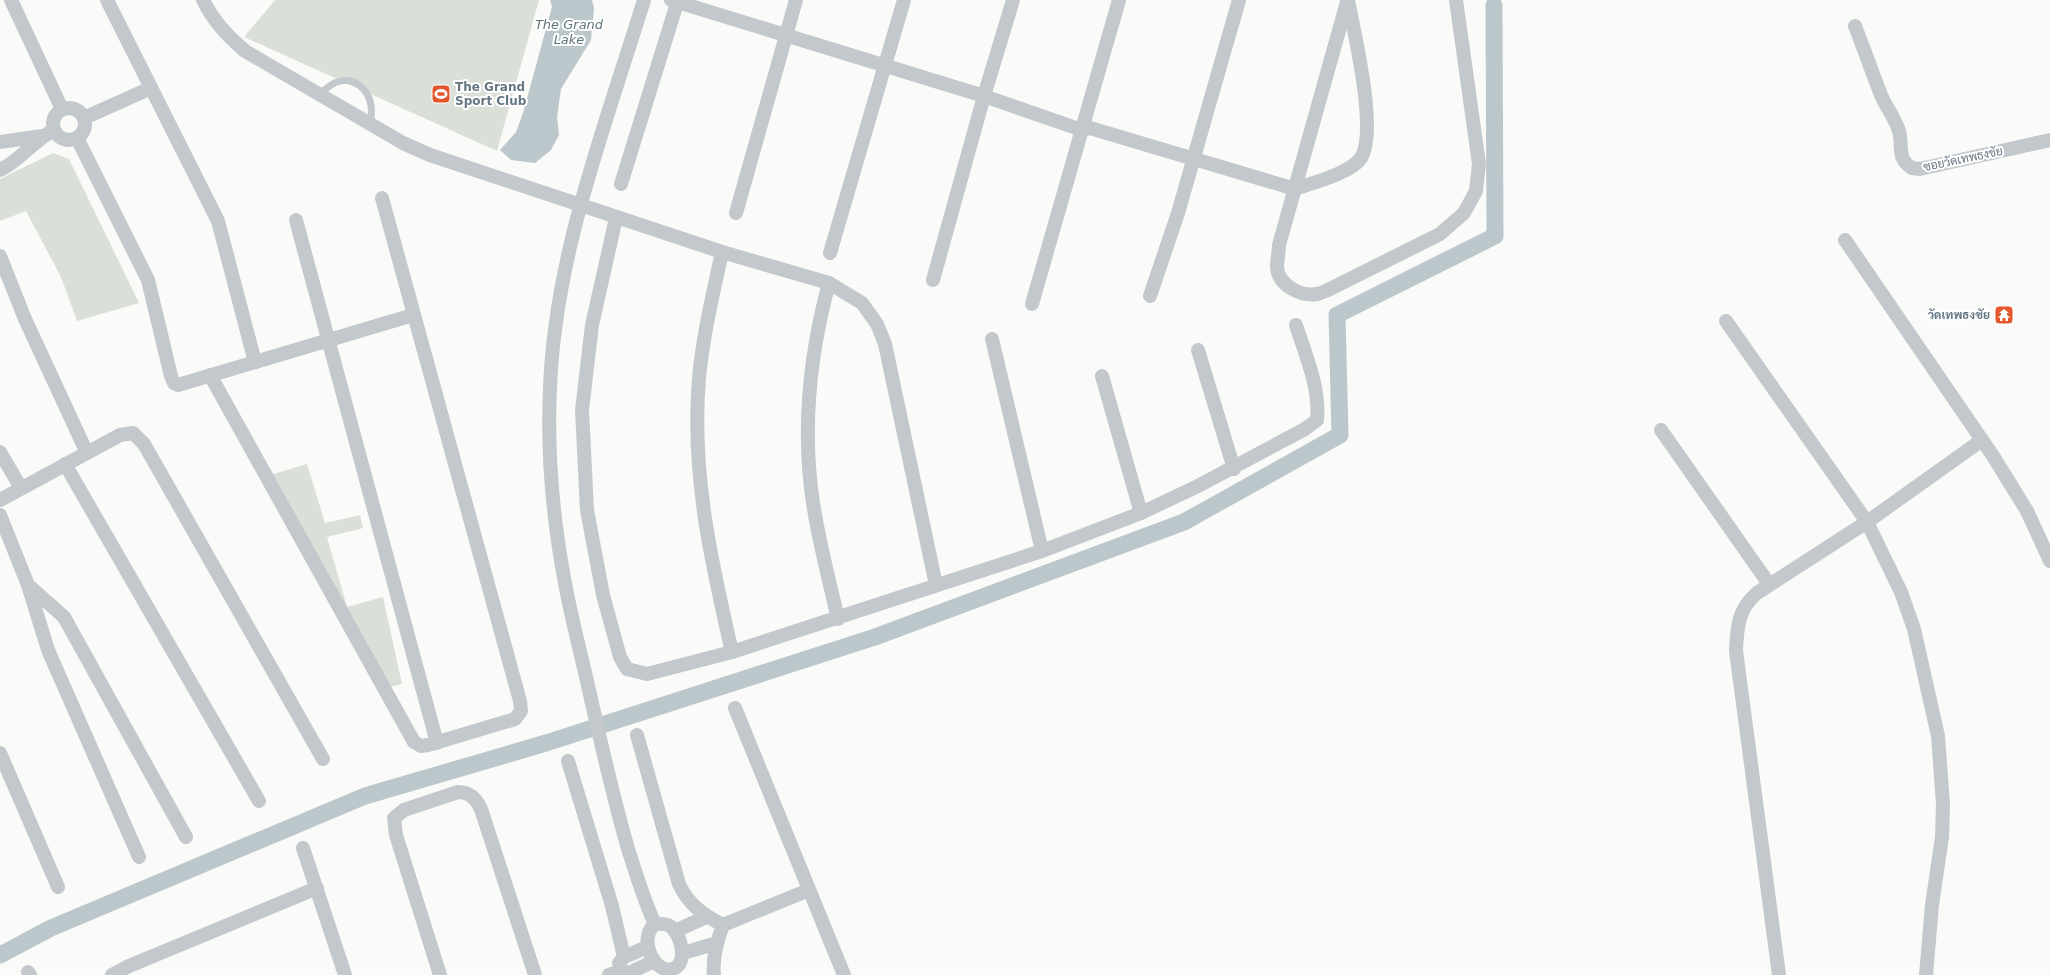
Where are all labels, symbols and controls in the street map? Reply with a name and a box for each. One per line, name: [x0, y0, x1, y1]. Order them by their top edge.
water label: The Grand Lake: [535, 17, 604, 47]
place label: The Grand Sport Club: [455, 80, 527, 108]
sports icon: The Grand Sport Club: [430, 83, 452, 105]
street label: ซอยวัดเทพธงชัย: [1922, 144, 2004, 174]
temple icon: วัดเทพธงชัย: [1993, 304, 2015, 326]
place label: วัดเทพธงชัย: [1928, 308, 1990, 322]

